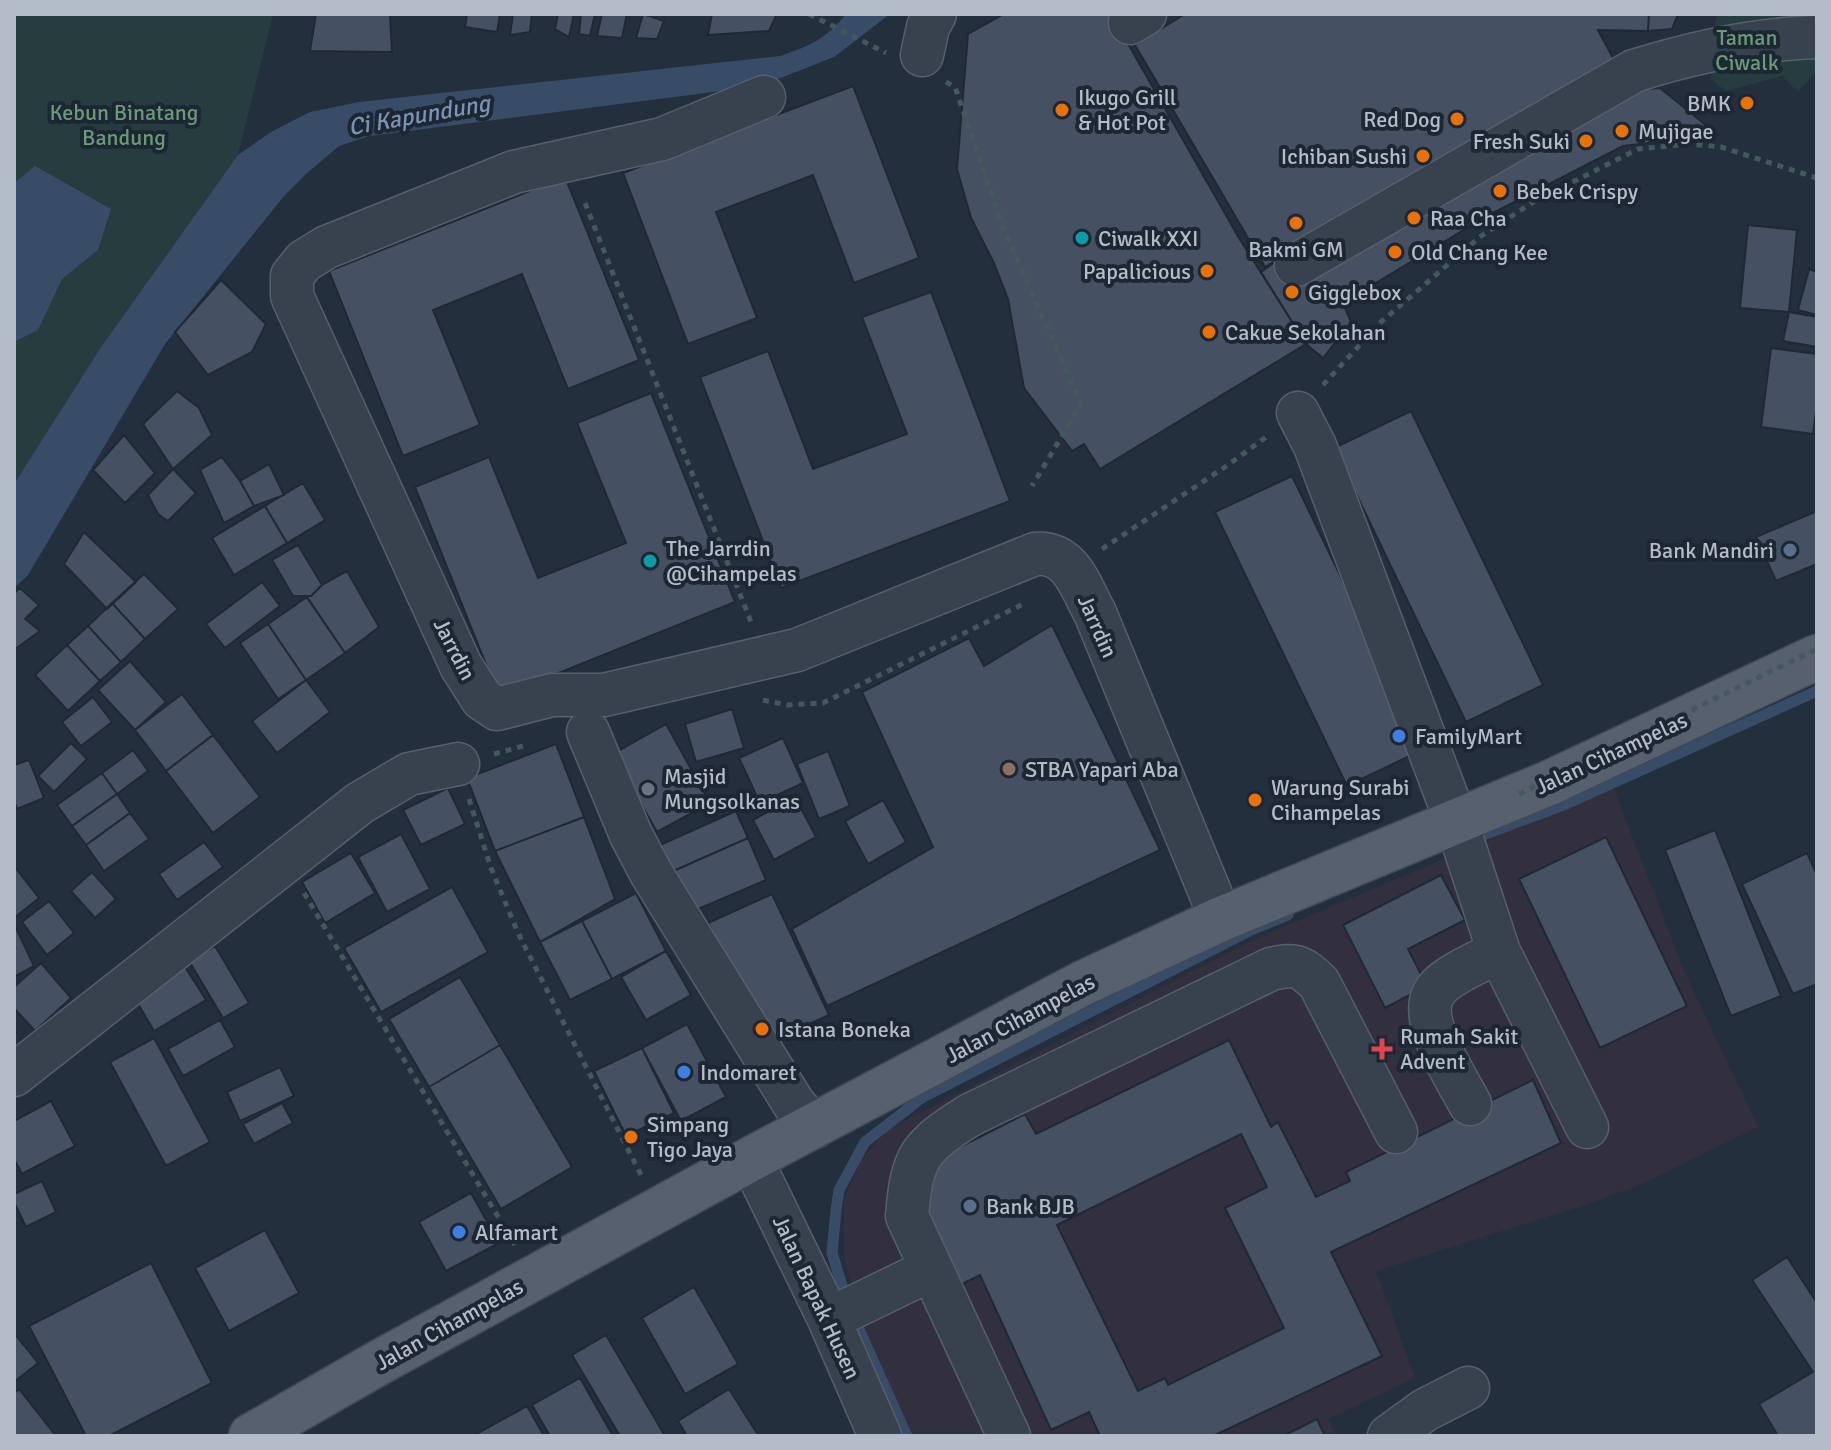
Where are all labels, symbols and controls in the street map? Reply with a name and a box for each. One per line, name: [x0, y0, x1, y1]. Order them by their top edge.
park label: Taman Ciwalk: [1715, 24, 1779, 76]
place label: Ikugo Grill & Hot Pot: [1078, 84, 1176, 136]
water label: Ci Kapundung: [346, 87, 494, 142]
place label: BMK: [1687, 90, 1731, 117]
marker: BMK: [1738, 94, 1756, 112]
park label: Kebun Binatang Bandung: [50, 99, 198, 151]
marker: Ikugo Grill & Hot Pot: [1053, 101, 1071, 119]
place label: Red Dog: [1363, 106, 1441, 133]
marker: Red Dog: [1448, 110, 1466, 128]
place label: Mujigae: [1638, 118, 1714, 145]
marker: Mujigae: [1613, 122, 1631, 140]
place label: Fresh Suki: [1473, 128, 1570, 155]
marker: Fresh Suki: [1577, 132, 1595, 150]
place label: Ichiban Sushi: [1281, 143, 1407, 170]
marker: Ichiban Sushi: [1414, 147, 1432, 165]
place label: Bebek Crispy: [1516, 178, 1639, 205]
marker: Bebek Crispy: [1491, 182, 1509, 200]
place label: Raa Cha: [1430, 205, 1507, 232]
marker: Raa Cha: [1405, 209, 1423, 227]
marker: Bakmi GM: [1287, 214, 1305, 232]
place label: Ciwalk XXI: [1098, 225, 1198, 252]
marker: Ciwalk XXI: [1073, 229, 1091, 247]
place label: Bakmi GM: [1248, 236, 1344, 263]
place label: Old Chang Kee: [1411, 239, 1548, 266]
marker: Old Chang Kee: [1386, 243, 1404, 261]
place label: Papalicious: [1083, 258, 1191, 285]
marker: Papalicious: [1198, 262, 1216, 280]
place label: Gigglebox: [1308, 279, 1401, 306]
marker: Gigglebox: [1283, 283, 1301, 301]
place label: Cakue Sekolahan: [1225, 319, 1386, 346]
marker: Cakue Sekolahan: [1200, 323, 1218, 341]
place label: The Jarrdin @Cihampelas: [666, 535, 797, 587]
place label: Bank Mandiri: [1649, 537, 1774, 564]
marker: Bank Mandiri: [1781, 541, 1799, 559]
marker: The Jarrdin @Cihampelas: [641, 552, 659, 570]
street label: Jarrdin: [1072, 591, 1123, 662]
street label: Jarrdin: [428, 614, 482, 685]
street label: Jalan Cihampelas: [1531, 706, 1692, 801]
place label: FamilyMart: [1415, 723, 1522, 750]
marker: FamilyMart: [1390, 727, 1408, 745]
place label: STBA Yapari Aba: [1025, 756, 1179, 783]
marker: STBA Yapari Aba: [1000, 760, 1018, 778]
place label: Masjid Mungsolkanas: [664, 763, 800, 815]
place label: Warung Surabi Cihampelas: [1271, 774, 1410, 826]
marker: Masjid Mungsolkanas: [639, 780, 657, 798]
marker: Warung Surabi Cihampelas: [1246, 791, 1264, 809]
street label: Jalan Cihampelas: [941, 968, 1099, 1069]
place label: Istana Boneka: [778, 1016, 911, 1043]
marker: Istana Boneka: [753, 1020, 771, 1038]
place label: Rumah Sakit Advent: [1400, 1023, 1518, 1075]
marker: Rumah Sakit Advent: [1371, 1038, 1393, 1060]
place label: Indomaret: [700, 1059, 797, 1086]
marker: Indomaret: [675, 1063, 693, 1081]
place label: Simpang Tigo Jaya: [647, 1111, 733, 1163]
marker: Simpang Tigo Jaya: [622, 1128, 640, 1146]
place label: Bank BJB: [986, 1193, 1075, 1220]
marker: Bank BJB: [961, 1197, 979, 1215]
street label: Jalan Bapak Husen: [767, 1211, 866, 1383]
place label: Alfamart: [475, 1219, 558, 1246]
marker: Alfamart: [450, 1223, 468, 1241]
street label: Jalan Cihampelas: [371, 1273, 528, 1376]

